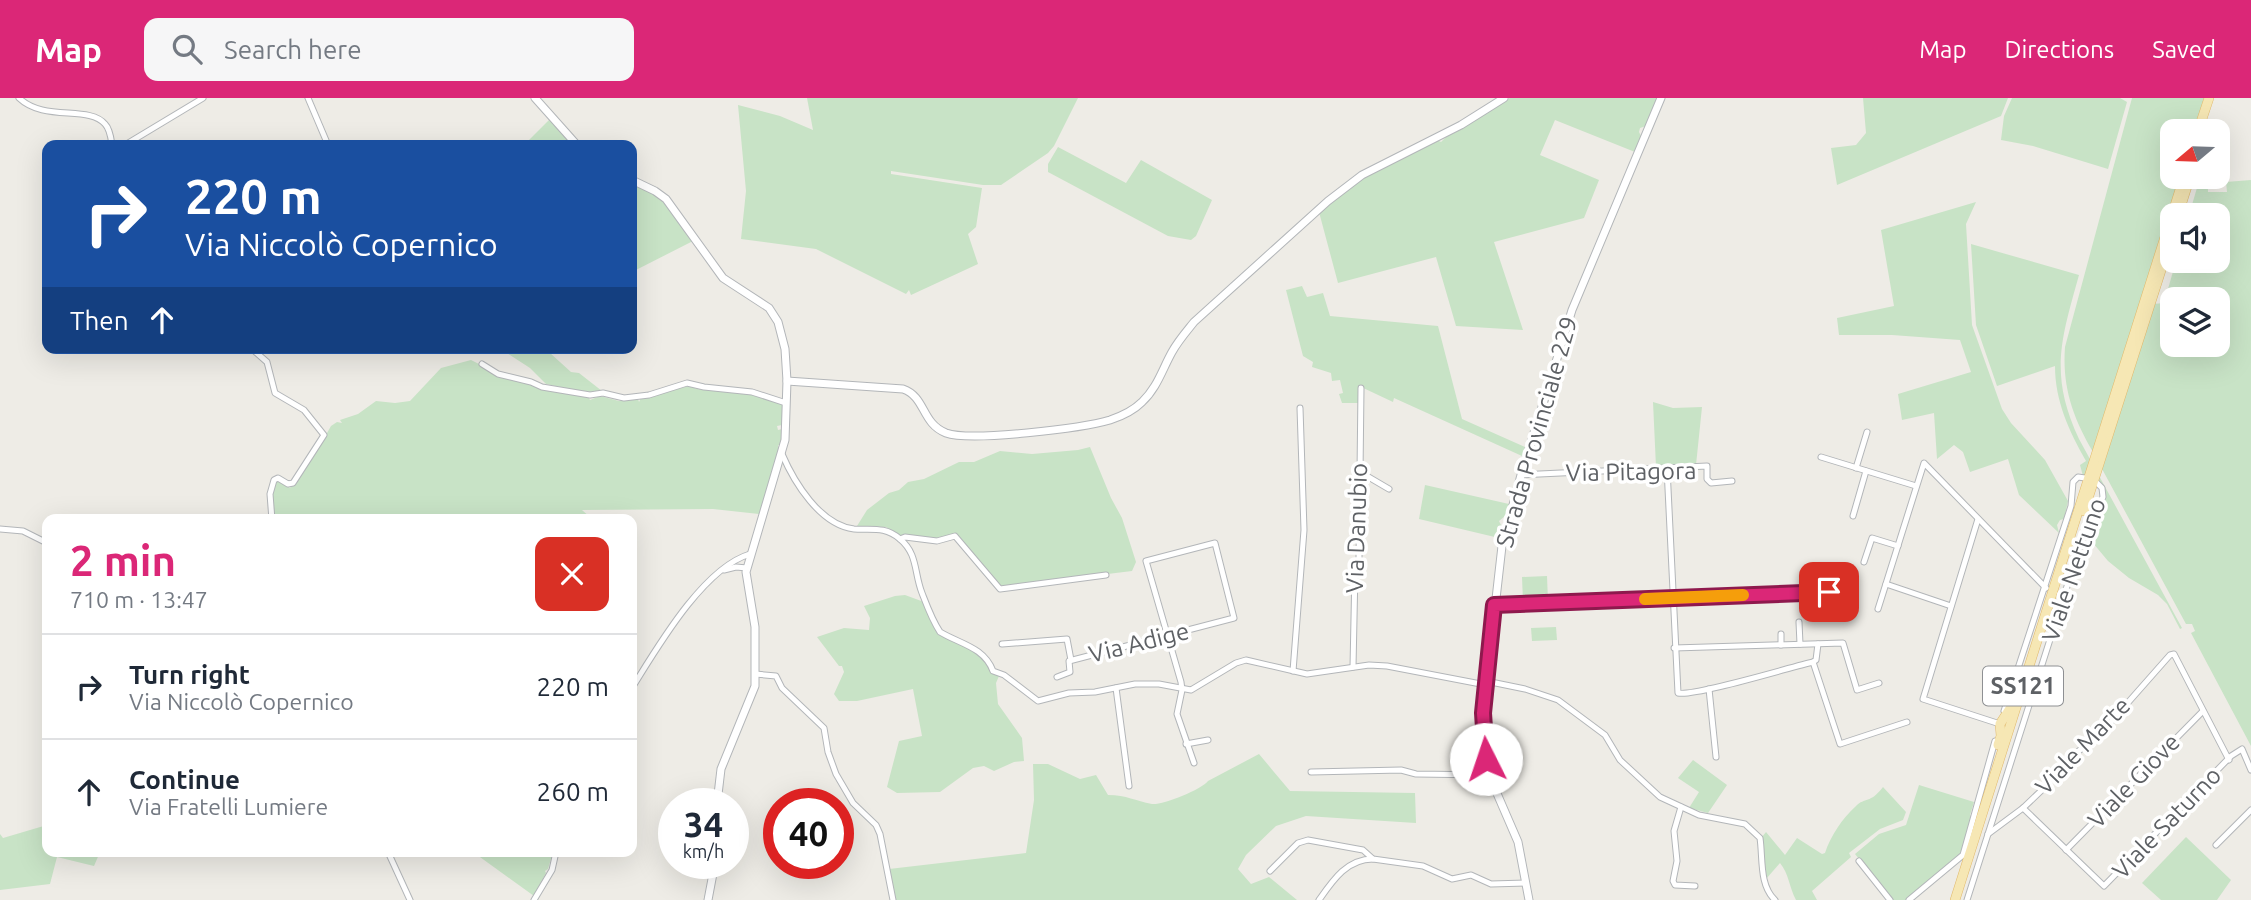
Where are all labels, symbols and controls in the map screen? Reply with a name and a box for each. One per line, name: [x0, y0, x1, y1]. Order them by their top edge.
search box: [144, 18, 634, 81]
icon: search: [168, 30, 206, 68]
text: Map: [35, 31, 102, 68]
text: Search here: [224, 35, 362, 64]
text: Map: [1919, 36, 1966, 63]
text: Directions: [2004, 36, 2114, 63]
text: Saved: [2152, 36, 2216, 63]
north arrow: [2160, 119, 2230, 189]
map controls: [2160, 119, 2230, 357]
icon: right: [70, 168, 161, 259]
text: 220 m: [185, 168, 322, 223]
button: sound: [2160, 203, 2230, 273]
text: Via Niccolò Copernico: [185, 226, 498, 262]
button: layers: [2160, 287, 2230, 357]
icon: ahead: [143, 301, 181, 339]
text: Then: [70, 306, 129, 335]
street label: Strada Provinciale 229: [1491, 313, 1582, 550]
street label: Via Pitagora: [1565, 457, 1697, 486]
street label: Via Danubio: [1341, 462, 1372, 594]
street label: Viale Nettuno: [2036, 495, 2111, 645]
text: 2 min: [70, 537, 176, 584]
button: close: [535, 537, 609, 611]
pin: [1799, 562, 1859, 622]
icon: arrive: [1810, 573, 1848, 611]
text: 710 m · 13:47: [70, 587, 208, 612]
street label: Via Adige: [1086, 617, 1192, 668]
text: Turn right: [129, 660, 250, 689]
road number: SS121: [1983, 666, 2063, 706]
icon: right: [70, 668, 108, 706]
text: 220 m: [537, 672, 609, 701]
text: Via Niccolò Copernico: [129, 689, 354, 714]
street label: Viale Marte: [2030, 692, 2135, 800]
position arrow: [1449, 722, 1523, 796]
street label: Viale Giove: [2082, 728, 2185, 833]
street label: Viale Saturno: [2107, 761, 2226, 884]
text: Continue: [129, 765, 240, 794]
icon: ahead: [70, 773, 108, 811]
text: 260 m: [537, 777, 609, 806]
speed limit sign: 40: [763, 788, 854, 879]
text: Via Fratelli Lumiere: [129, 794, 328, 819]
text: 34: [684, 804, 723, 844]
text: km/h: [683, 841, 724, 861]

